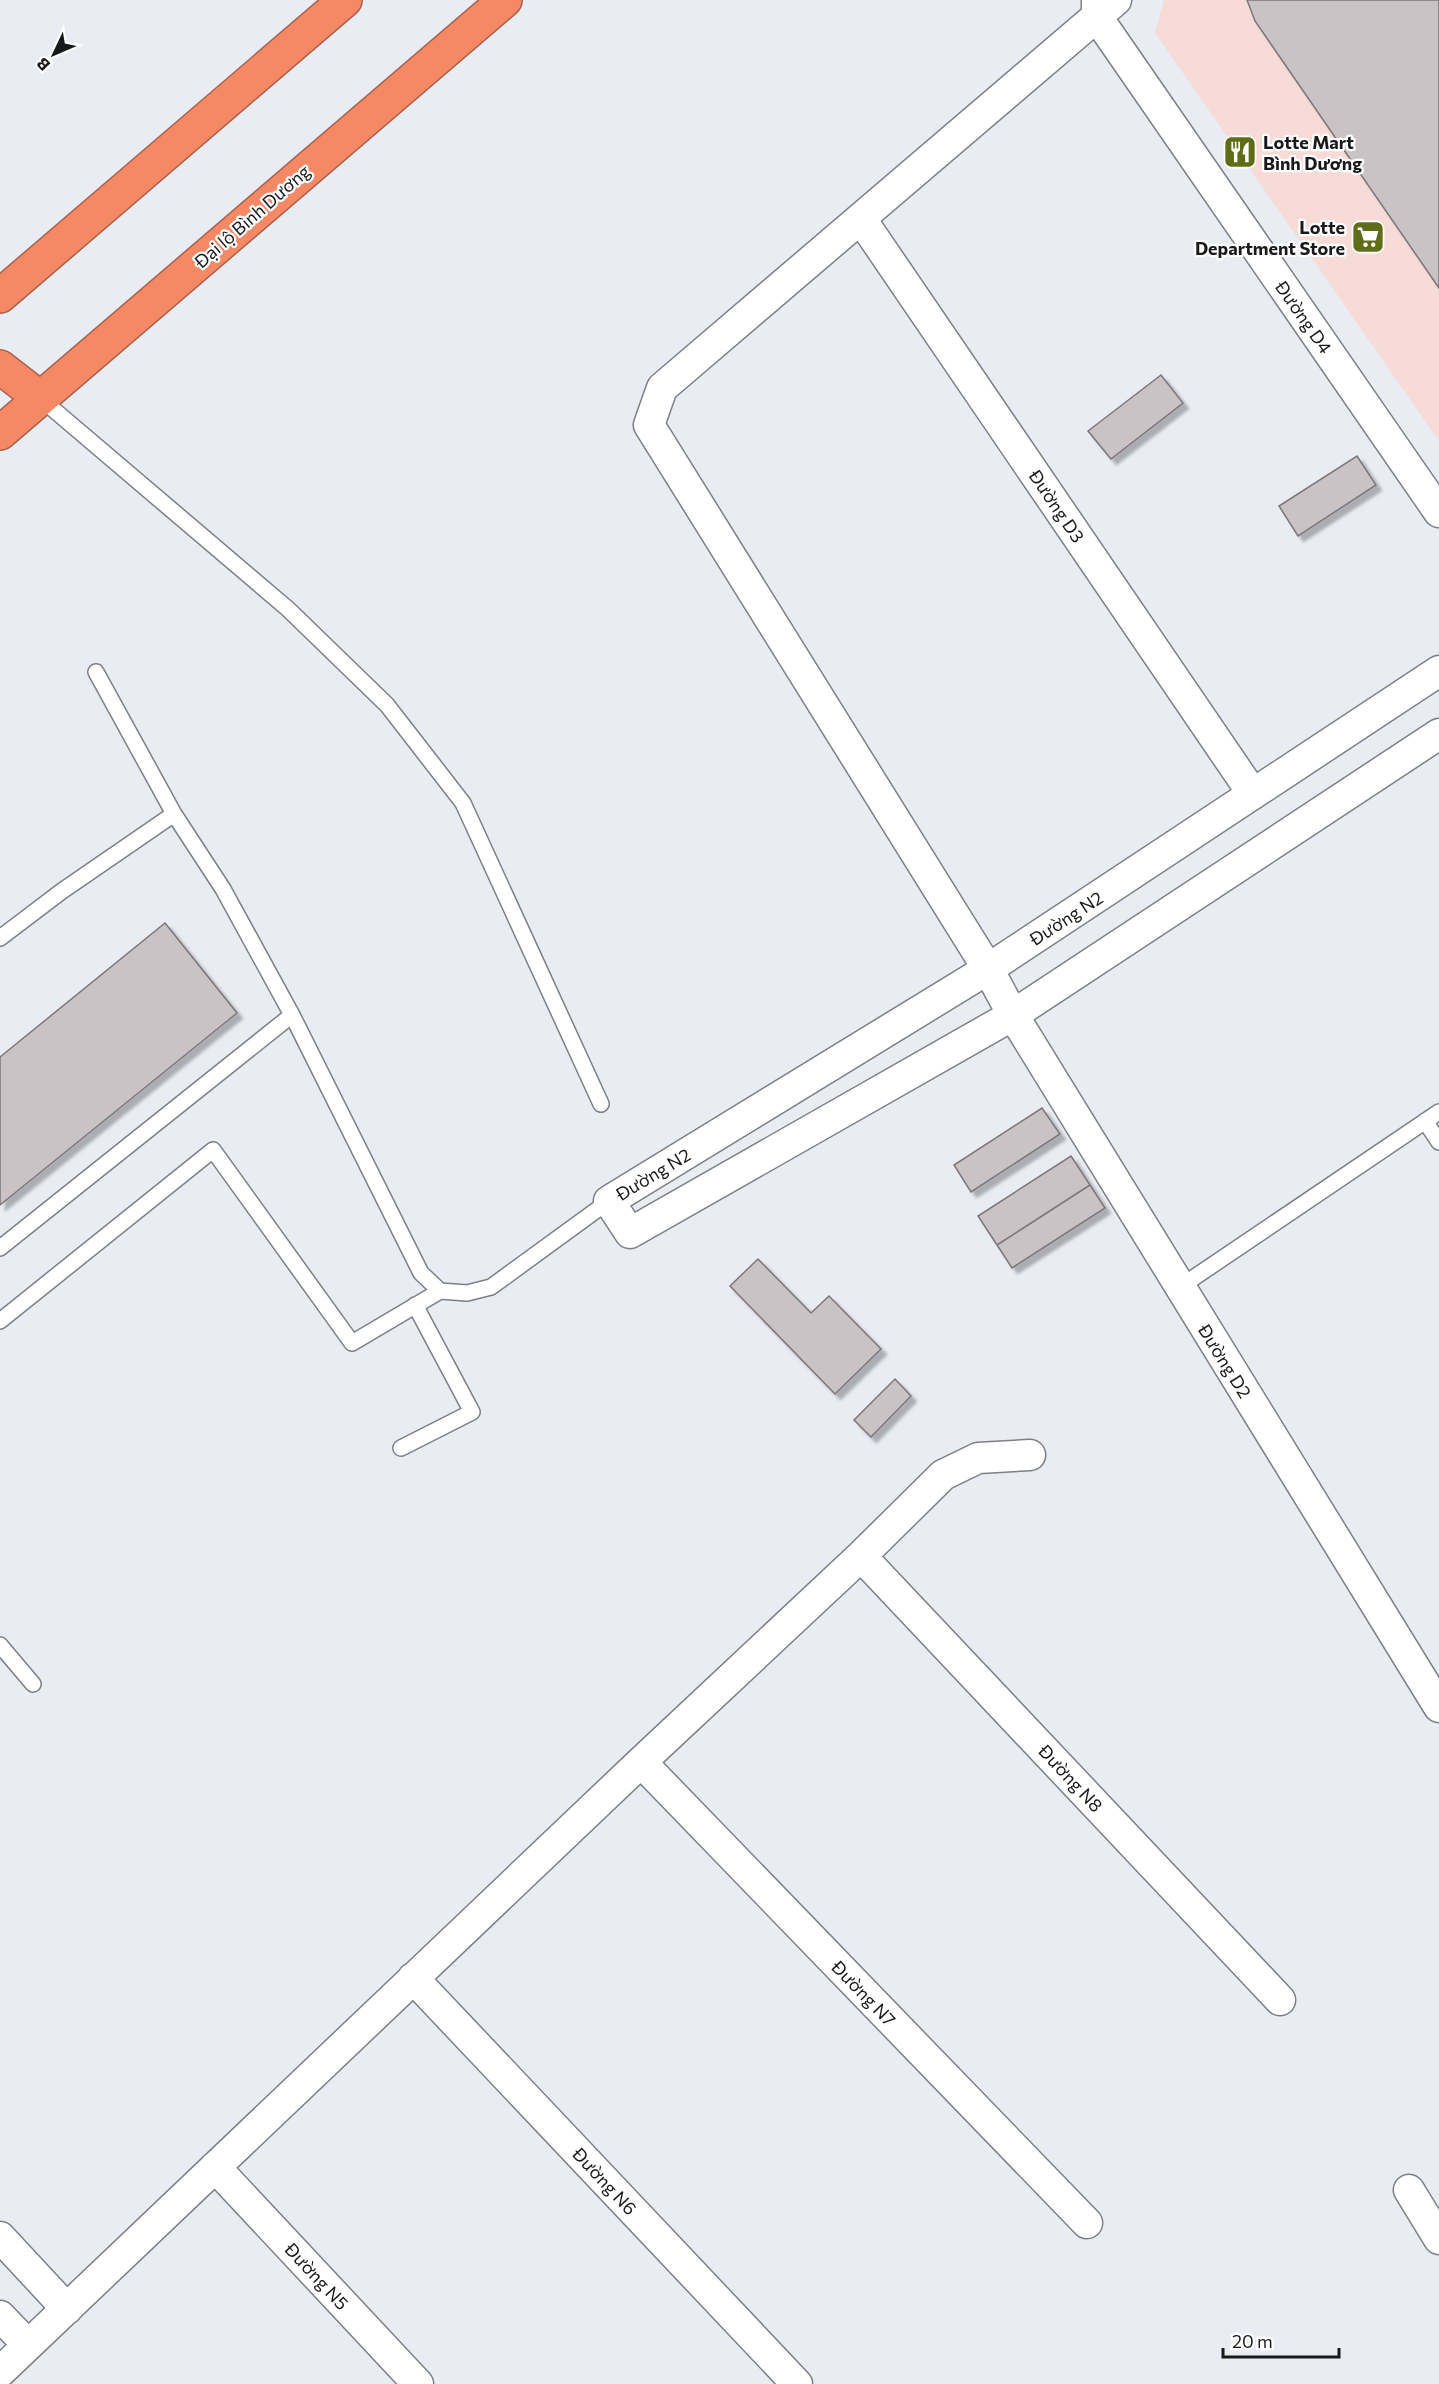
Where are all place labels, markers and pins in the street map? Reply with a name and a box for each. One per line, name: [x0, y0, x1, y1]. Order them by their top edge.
place label: Lotte Mart Bình Dương: [1263, 131, 1362, 174]
restaurant icon: Lotte Mart Bình Dương: [1222, 134, 1258, 170]
place label: Lotte Department Store: [1195, 216, 1345, 259]
supermarket icon: Lotte Department Store: [1350, 219, 1386, 255]

